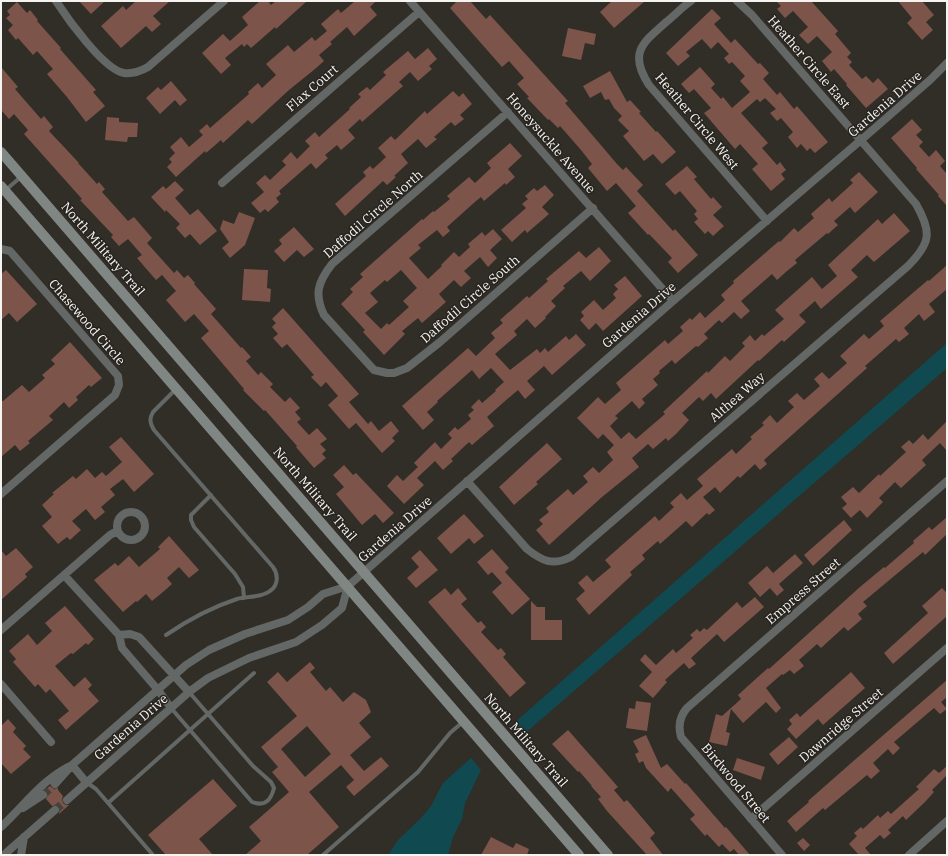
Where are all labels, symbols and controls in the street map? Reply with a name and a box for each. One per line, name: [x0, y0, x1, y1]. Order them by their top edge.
street label: Heather Circle East: [764, 12, 854, 112]
street label: Flax Court: [282, 60, 342, 115]
street label: Gardenia Drive: [844, 67, 926, 141]
street label: Heather Circle West: [651, 69, 743, 173]
street label: Honeysuckle Avenue: [503, 89, 599, 197]
street label: Daffodil Circle North: [320, 166, 426, 262]
street label: North Military Trail: [57, 198, 149, 300]
street label: Daffodil Circle South: [417, 251, 523, 347]
street label: Chasewood Circle: [45, 275, 129, 369]
street label: Gardenia Drive: [598, 278, 680, 352]
street label: Althea Way: [706, 368, 768, 426]
street label: North Military Trail: [269, 443, 361, 545]
street label: Gardenia Drive: [354, 492, 436, 566]
street label: Empress Street: [762, 554, 844, 628]
street label: Dawnridge Street: [795, 684, 887, 766]
street label: North Military Trail: [480, 689, 572, 791]
street label: Gardenia Drive: [90, 690, 172, 764]
street label: Birdwood Street: [698, 740, 775, 827]

